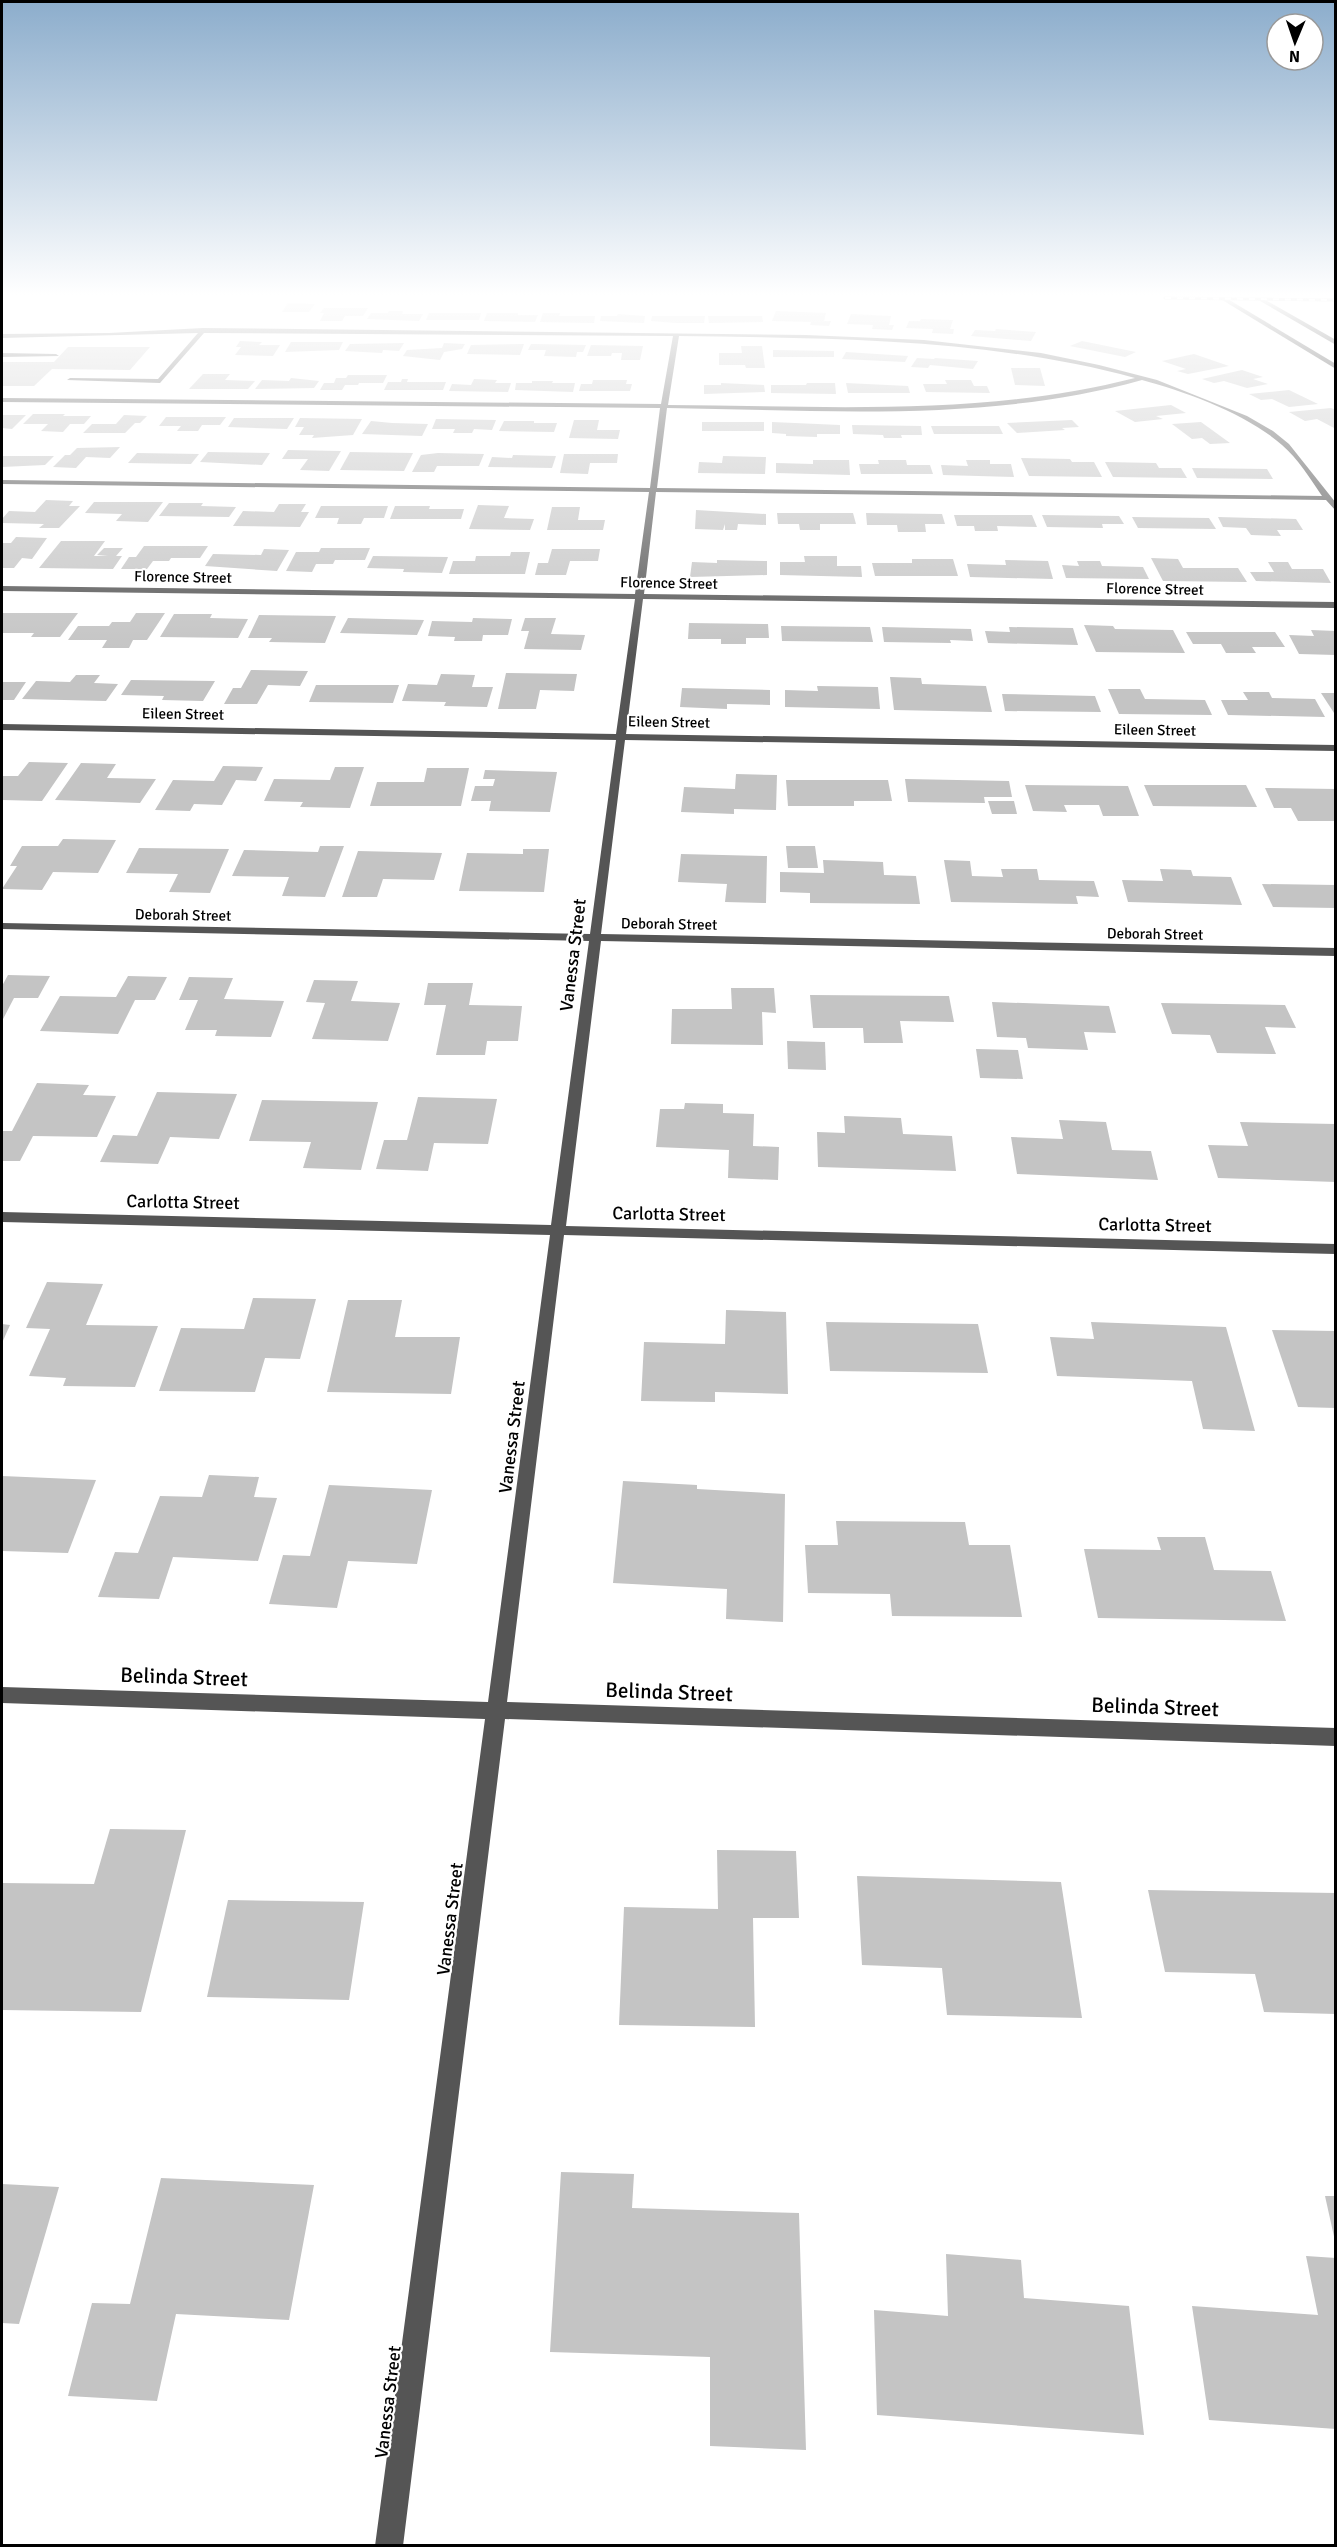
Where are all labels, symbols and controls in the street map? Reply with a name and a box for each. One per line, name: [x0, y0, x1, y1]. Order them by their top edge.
north arrow: [1265, 12, 1325, 72]
text: N: [1289, 46, 1300, 66]
street label: Florence Street: [134, 567, 232, 587]
street label: Florence Street: [620, 573, 718, 593]
street label: Florence Street: [1106, 579, 1204, 599]
street label: Eileen Street: [142, 704, 224, 724]
street label: Eileen Street: [628, 712, 710, 732]
street label: Eileen Street: [1114, 720, 1196, 740]
street label: Vanessa Street: [555, 897, 591, 1013]
street label: Deborah Street: [135, 905, 231, 925]
street label: Deborah Street: [621, 914, 717, 934]
street label: Deborah Street: [1107, 924, 1203, 944]
street label: Carlotta Street: [126, 1190, 240, 1214]
street label: Carlotta Street: [612, 1202, 726, 1226]
street label: Carlotta Street: [1098, 1213, 1212, 1237]
street label: Vanessa Street: [494, 1379, 530, 1495]
street label: Belinda Street: [120, 1662, 248, 1692]
street label: Belinda Street: [605, 1677, 733, 1707]
street label: Belinda Street: [1091, 1692, 1219, 1722]
street label: Vanessa Street: [432, 1861, 468, 1977]
street label: Vanessa Street: [370, 2344, 406, 2460]

